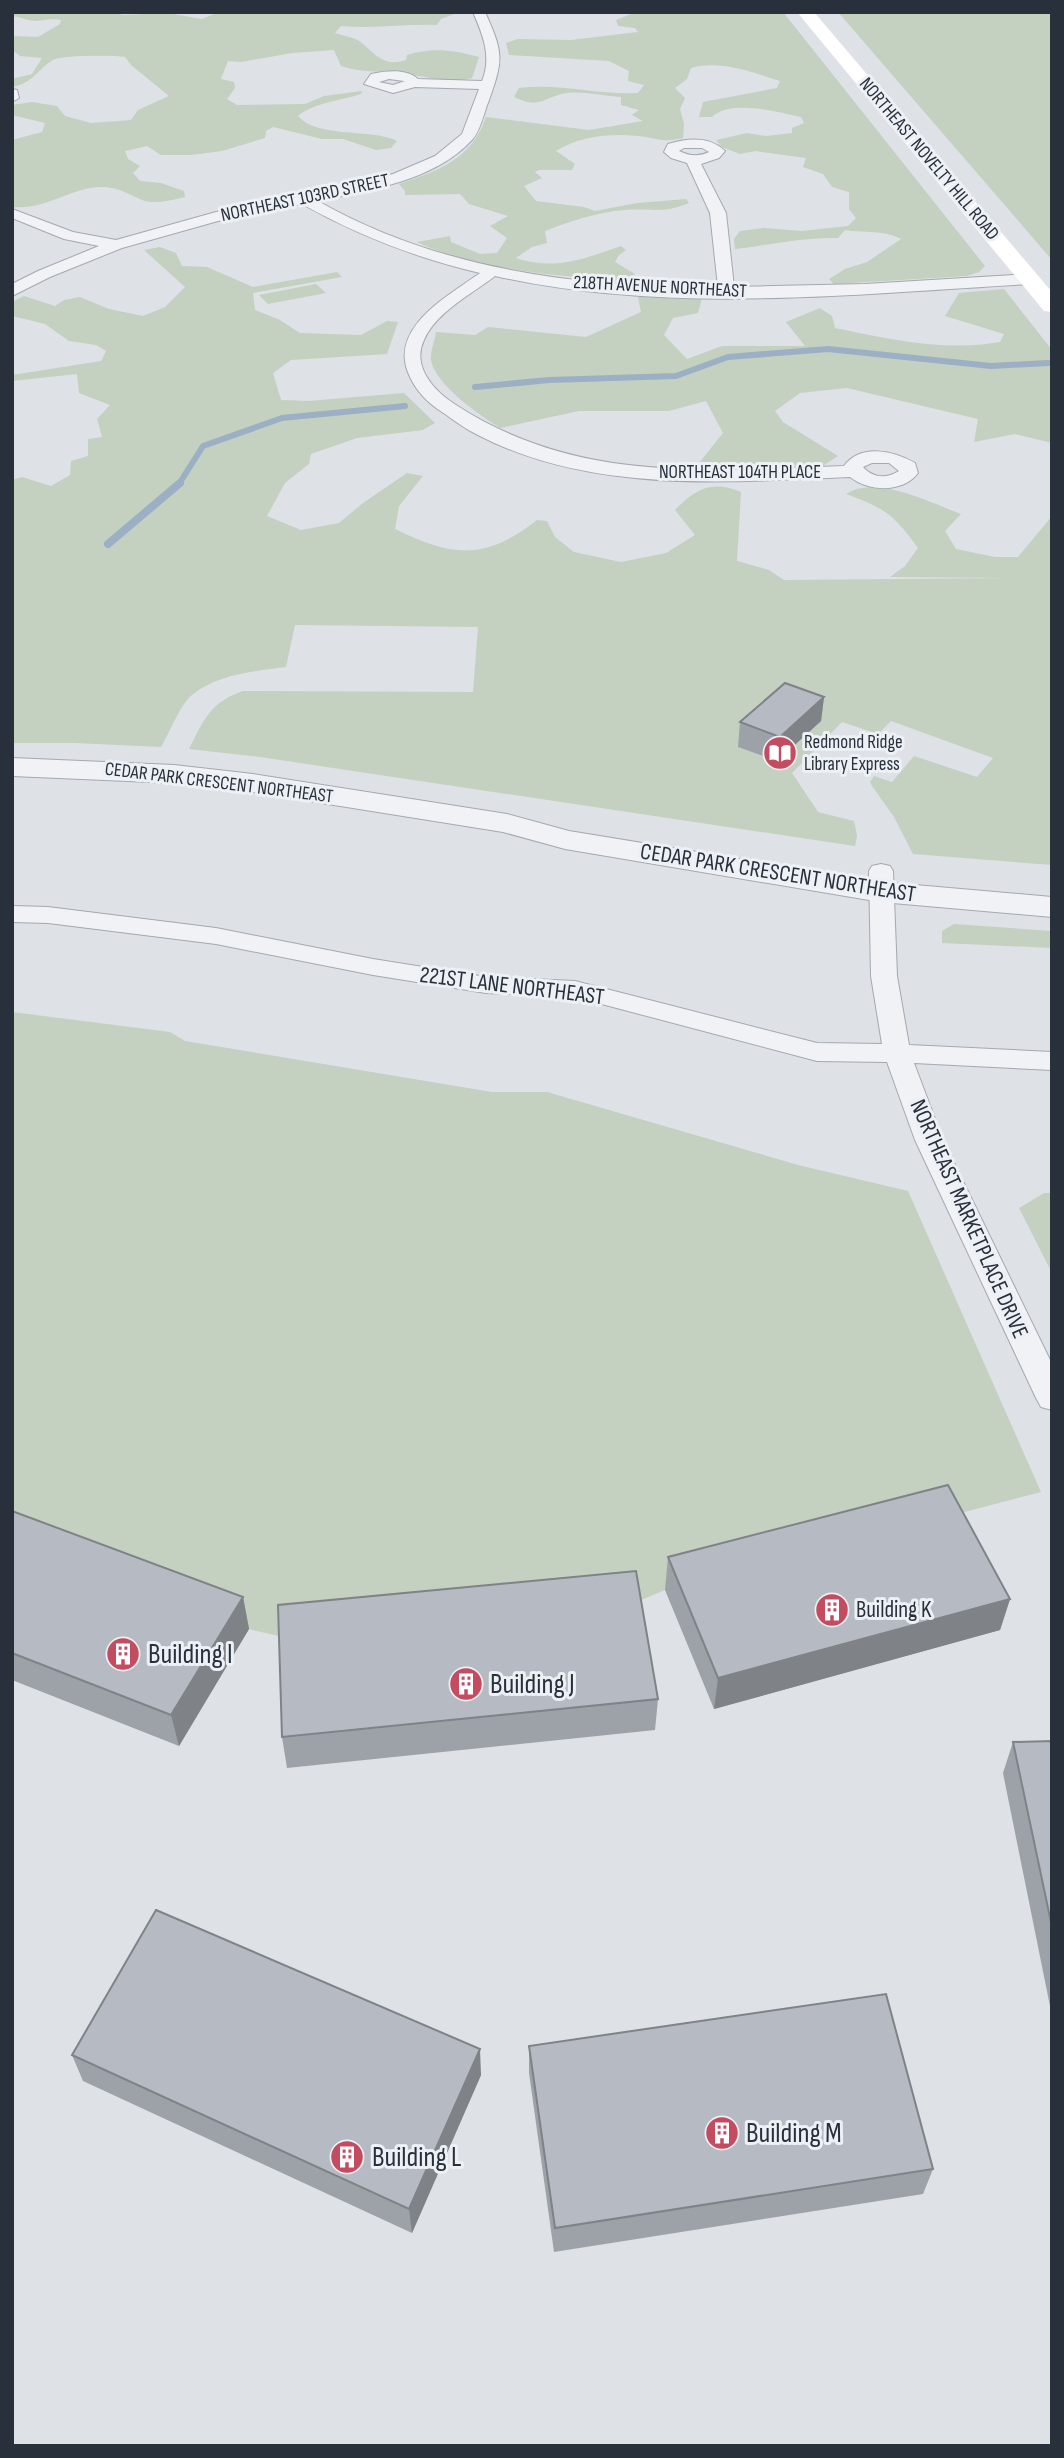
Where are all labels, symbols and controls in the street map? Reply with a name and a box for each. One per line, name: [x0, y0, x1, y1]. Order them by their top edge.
street label: NORTHEAST NOVELTY HILL ROAD: [854, 73, 1004, 245]
street label: NORTHEAST 103RD STREET: [219, 169, 392, 227]
street label: 218TH AVENUE NORTHEAST: [573, 271, 748, 303]
street label: NORTHEAST 104TH PLACE: [659, 461, 821, 484]
place label: Redmond Ridge Library Express: [804, 731, 903, 776]
library icon: Redmond Ridge Library Express: [761, 734, 799, 772]
street label: CEDAR PARK CRESCENT NORTHEAST: [103, 758, 335, 808]
street label: CEDAR PARK CRESCENT NORTHEAST: [638, 837, 918, 909]
street label: 221ST LANE NORTHEAST: [418, 961, 606, 1011]
street label: NORTHEAST MARKETPLACE DRIVE: [904, 1095, 1034, 1343]
building icon: Building K: [813, 1591, 851, 1629]
place label: Building K: [856, 1596, 932, 1624]
building icon: Building I: [104, 1635, 142, 1673]
place label: Building I: [148, 1638, 233, 1671]
building icon: Building J: [447, 1665, 485, 1703]
place label: Building J: [490, 1668, 575, 1701]
building icon: Building M: [703, 2114, 741, 2152]
place label: Building M: [746, 2117, 842, 2150]
building icon: Building L: [328, 2138, 366, 2176]
place label: Building L: [372, 2141, 461, 2174]

